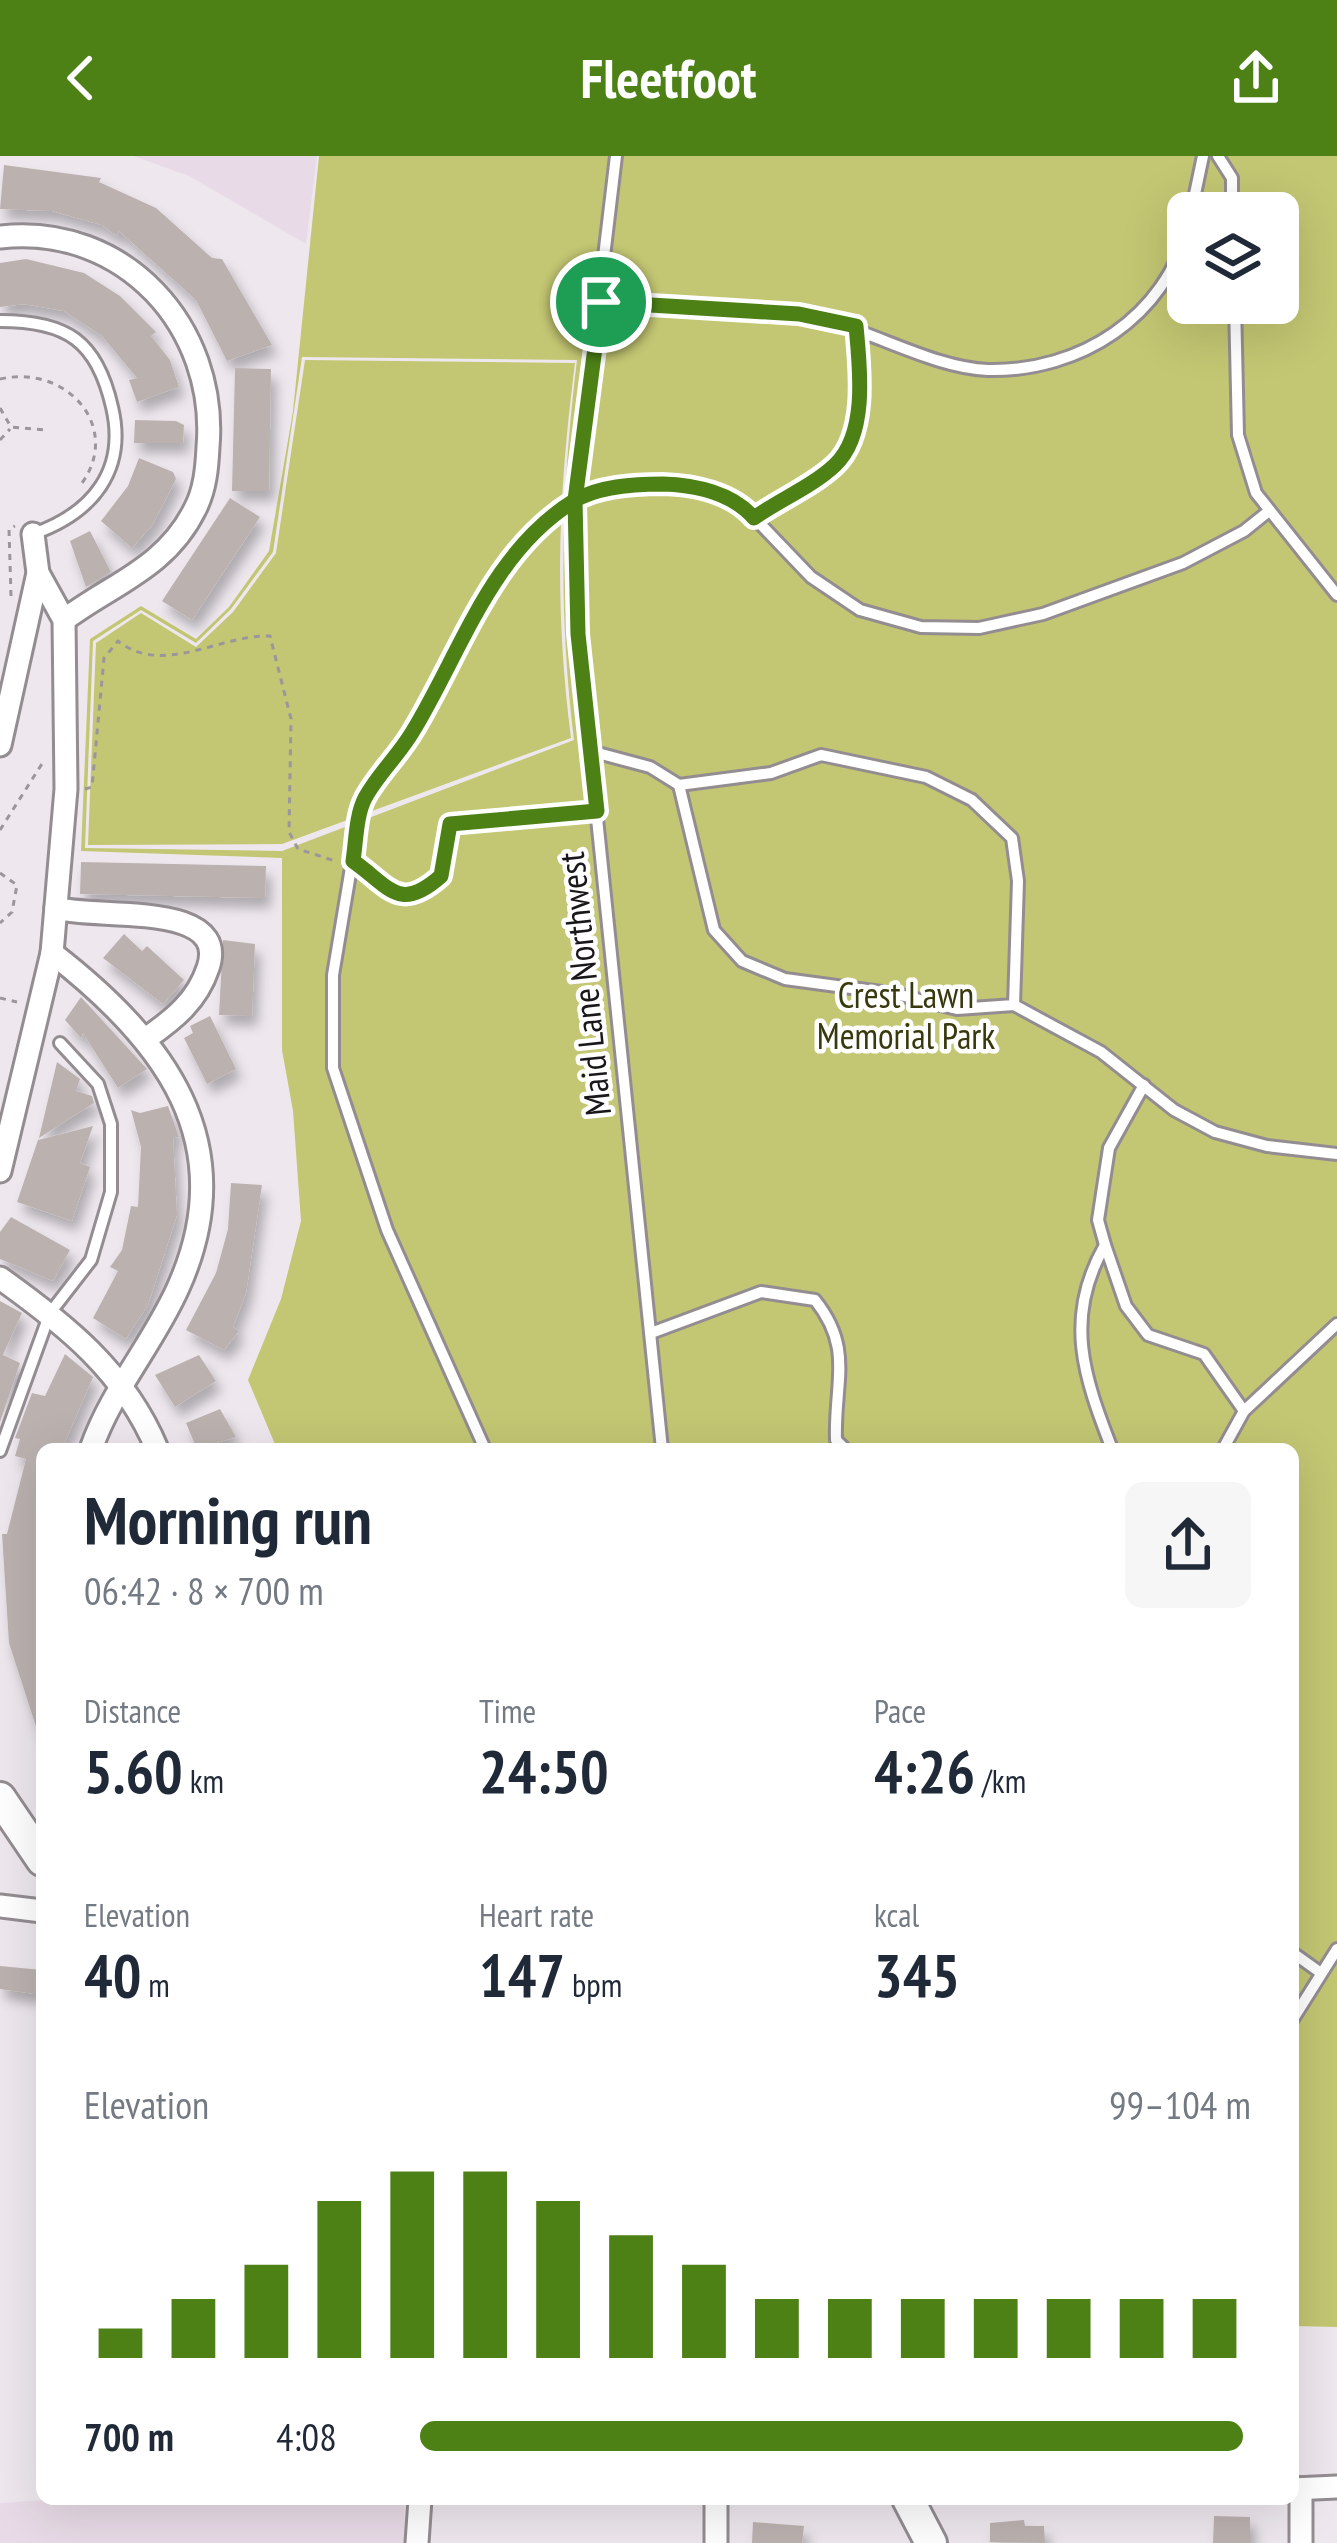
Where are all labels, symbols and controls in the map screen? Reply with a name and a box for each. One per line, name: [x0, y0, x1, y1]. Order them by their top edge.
text: Fleetfoot: [581, 43, 756, 113]
icon: back: [48, 45, 114, 111]
icon: share: [1223, 45, 1289, 111]
map controls: [1167, 192, 1299, 324]
button: layers: [1167, 192, 1299, 324]
pin: [550, 251, 652, 353]
icon: arrive: [568, 269, 634, 335]
street label: Maid Lane Northwest: [547, 850, 621, 1118]
park label: Crest Lawn Memorial Park: [817, 971, 995, 1059]
text: Morning run: [84, 1477, 372, 1562]
button: share: [1125, 1482, 1251, 1608]
text: 06:42 · 8 × 700 m: [84, 1565, 324, 1616]
text: Distance: [84, 1689, 181, 1732]
text: Time: [479, 1689, 536, 1732]
text: Pace: [874, 1689, 926, 1732]
text: 5.60: [84, 1732, 183, 1810]
text: 24:50: [479, 1732, 609, 1810]
text: 4:26: [874, 1732, 975, 1810]
text: km: [183, 1759, 224, 1802]
text: /km: [975, 1759, 1026, 1802]
text: Elevation: [84, 1893, 190, 1936]
text: Heart rate: [479, 1893, 594, 1936]
text: kcal: [874, 1893, 919, 1936]
text: 40: [84, 1936, 141, 2014]
text: 147: [479, 1936, 565, 2014]
text: 345: [874, 1936, 960, 2014]
text: m: [141, 1963, 170, 2006]
text: bpm: [565, 1963, 622, 2006]
text: Elevation: [84, 2079, 209, 2130]
text: 99–104 m: [1109, 2079, 1251, 2130]
text: 700 m: [84, 2411, 174, 2462]
text: 4:08: [276, 2411, 337, 2462]

